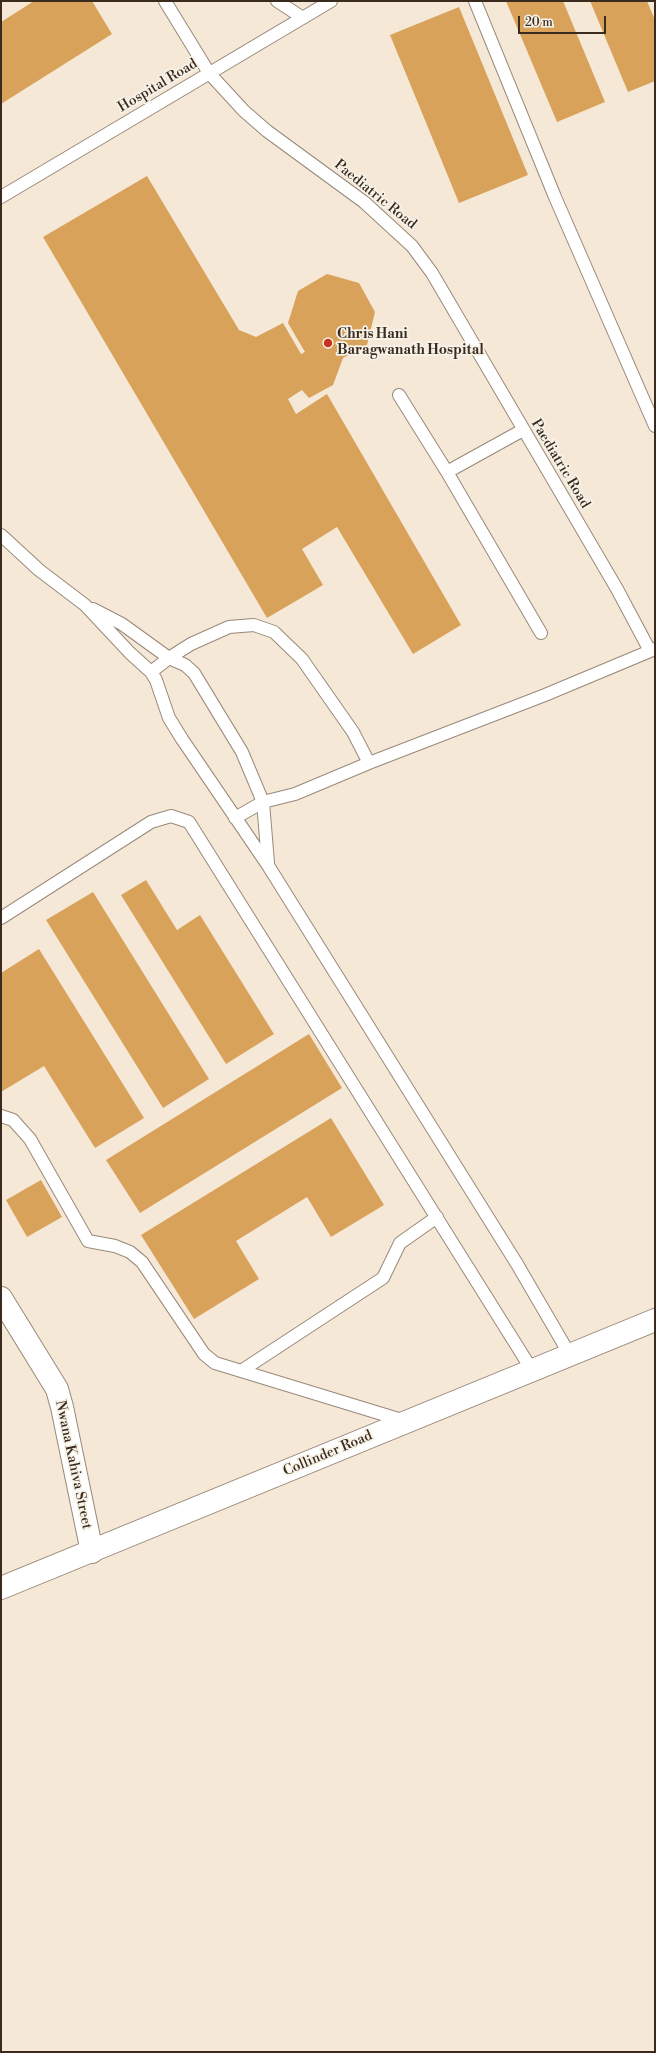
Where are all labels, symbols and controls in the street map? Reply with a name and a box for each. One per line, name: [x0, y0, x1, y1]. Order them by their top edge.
scale bar: [520, 8, 608, 34]
text: 20 m: [525, 15, 553, 30]
street label: Hospital Road: [115, 56, 201, 116]
street label: Paediatric Road: [330, 157, 420, 233]
place label: Chris Hani Baragwanath Hospital: [337, 327, 484, 360]
marker: Chris Hani Baragwanath Hospital: [322, 337, 334, 349]
street label: Paediatric Road: [527, 416, 593, 512]
street label: Nwana Kahiva Street: [51, 1399, 95, 1531]
street label: Collinder Road: [281, 1428, 375, 1480]

